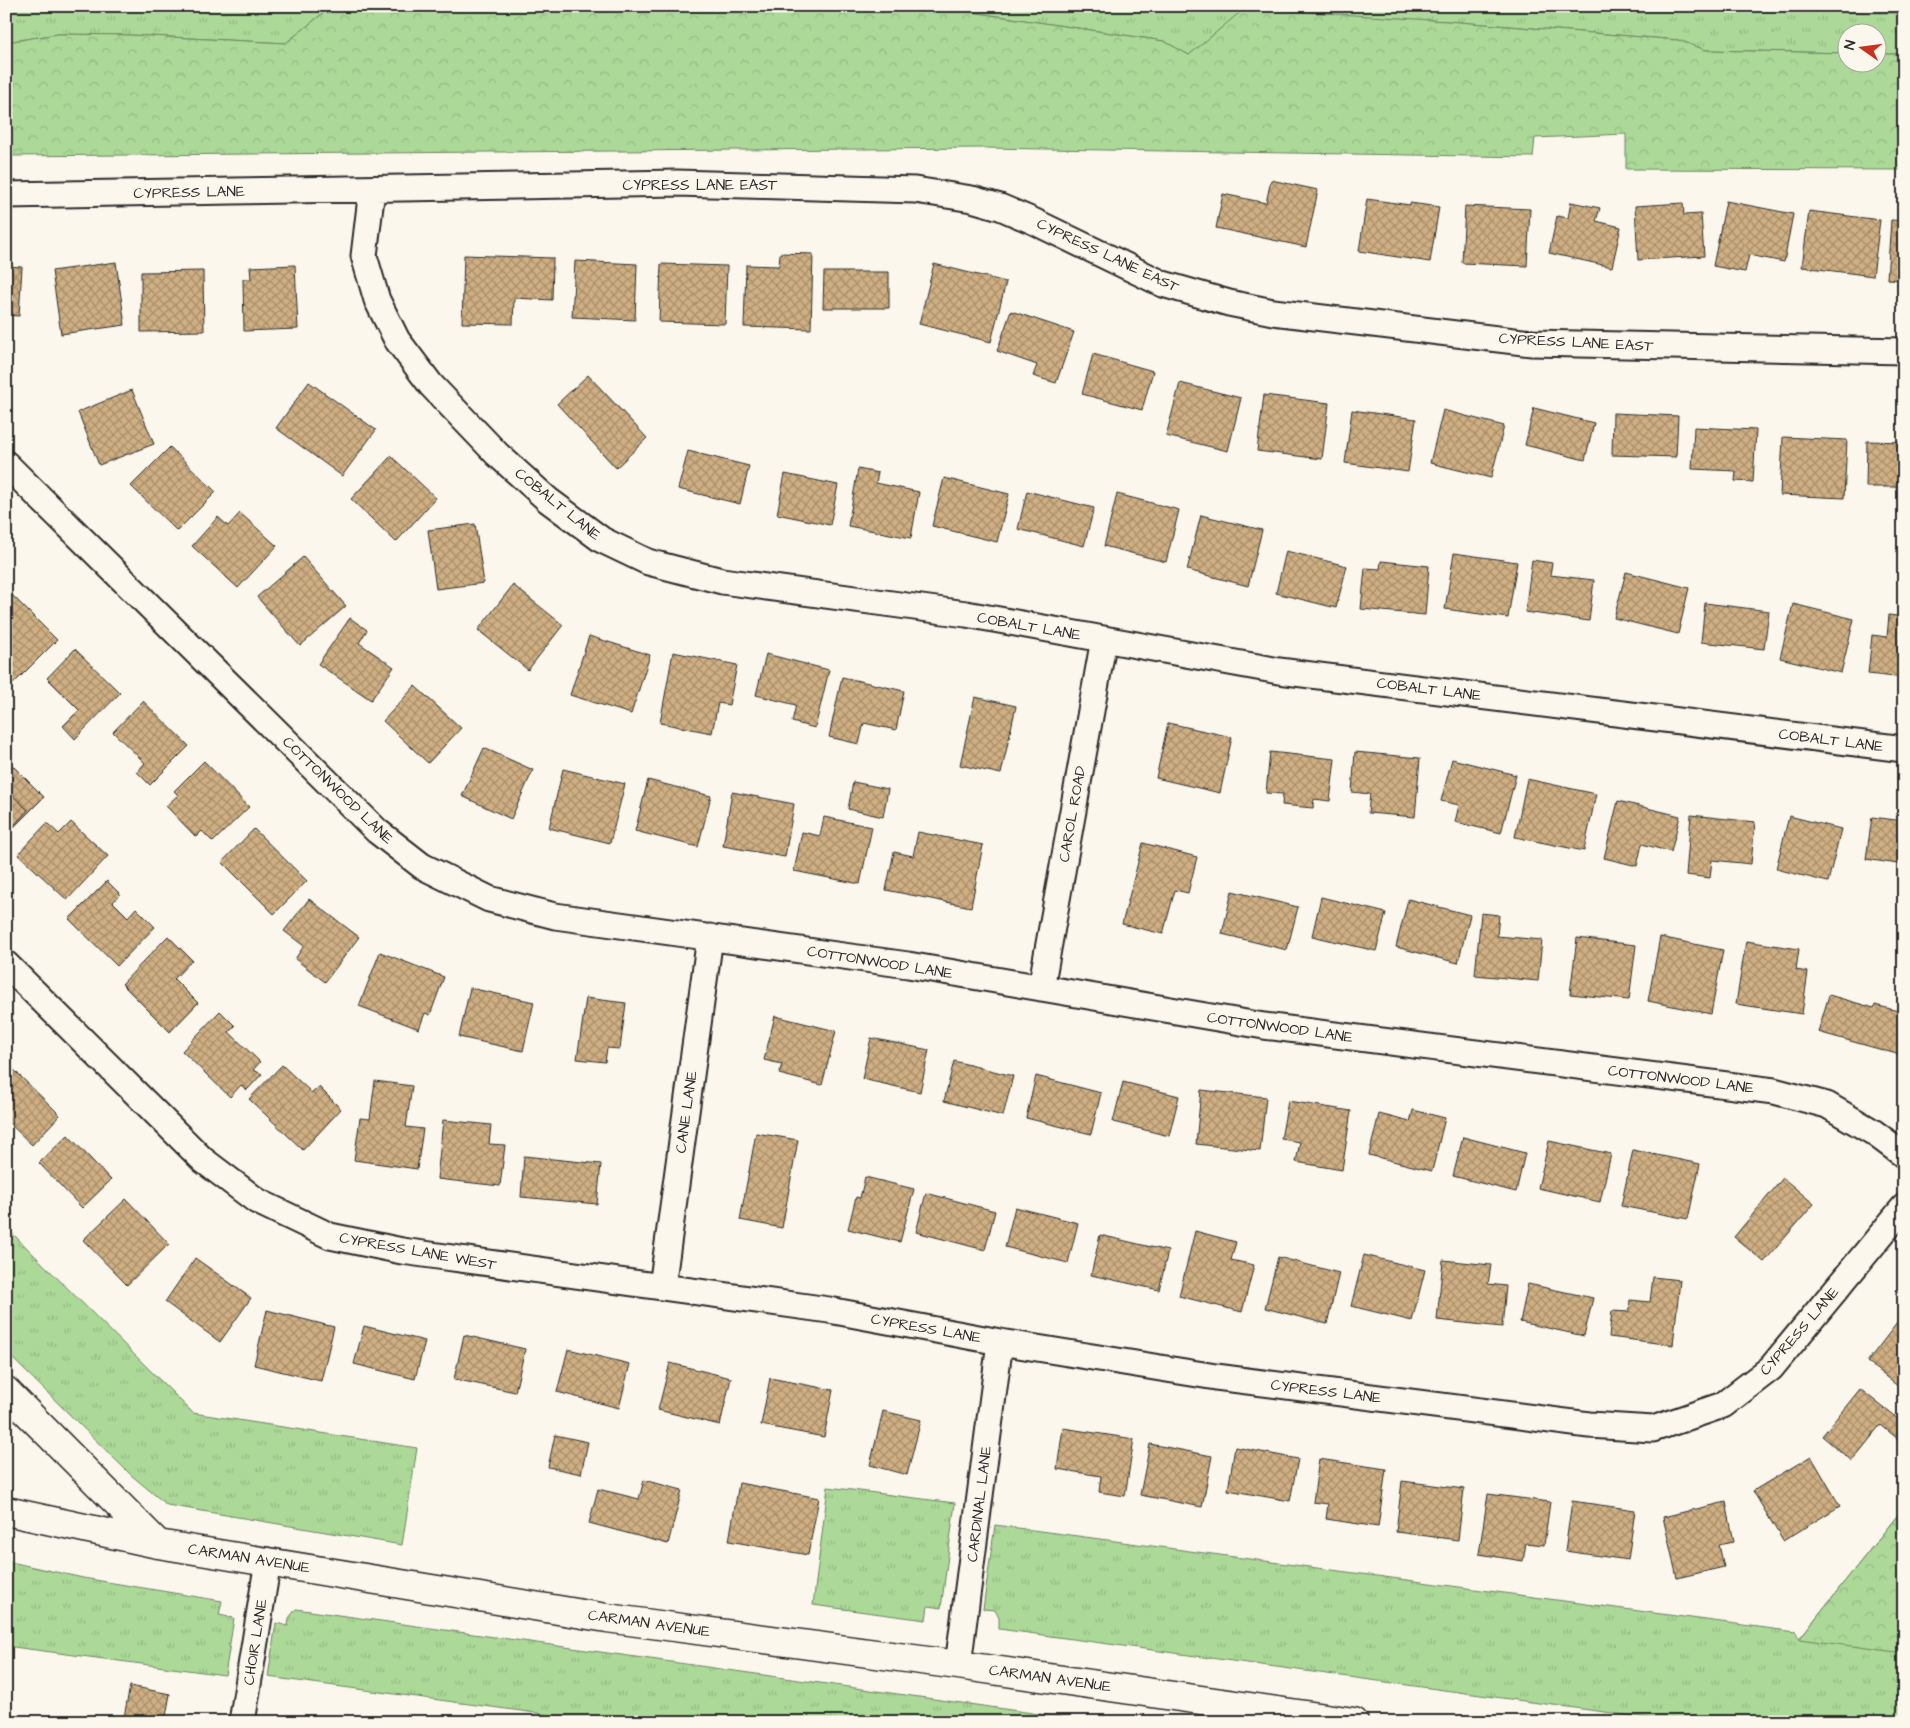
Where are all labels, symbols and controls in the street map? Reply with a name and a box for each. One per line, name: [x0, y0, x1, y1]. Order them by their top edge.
north arrow: [1838, 22, 1888, 72]
text: N: [1840, 38, 1861, 52]
street label: CYPRESS LANE EAST: [623, 175, 778, 196]
street label: CYPRESS LANE: [133, 181, 245, 204]
street label: CYPRESS LANE EAST: [1033, 213, 1183, 298]
street label: CYPRESS LANE EAST: [1498, 328, 1654, 357]
street label: COBALT LANE: [510, 463, 605, 546]
street label: COBALT LANE: [975, 607, 1083, 646]
street label: COBALT LANE: [1376, 673, 1482, 706]
street label: COBALT LANE: [1778, 724, 1884, 757]
street label: COTTONWOOD LANE: [277, 732, 398, 849]
street label: CAROL ROAD: [1054, 764, 1091, 864]
street label: COTTONWOOD LANE: [806, 941, 954, 984]
street label: COTTONWOOD LANE: [1206, 1007, 1354, 1048]
street label: COTTONWOOD LANE: [1607, 1060, 1755, 1099]
street label: CANE LANE: [670, 1069, 703, 1155]
street label: CYPRESS LANE WEST: [338, 1227, 499, 1276]
street label: CYPRESS LANE: [1755, 1282, 1844, 1380]
street label: CYPRESS LANE: [869, 1308, 983, 1349]
street label: CYPRESS LANE: [1269, 1374, 1383, 1409]
street label: CARDINAL LANE: [962, 1445, 997, 1563]
street label: CARMAN AVENUE: [187, 1539, 311, 1578]
street label: CHOIR LANE: [238, 1597, 273, 1687]
street label: CARMAN AVENUE: [587, 1605, 711, 1642]
street label: CARMAN AVENUE: [988, 1660, 1112, 1697]

